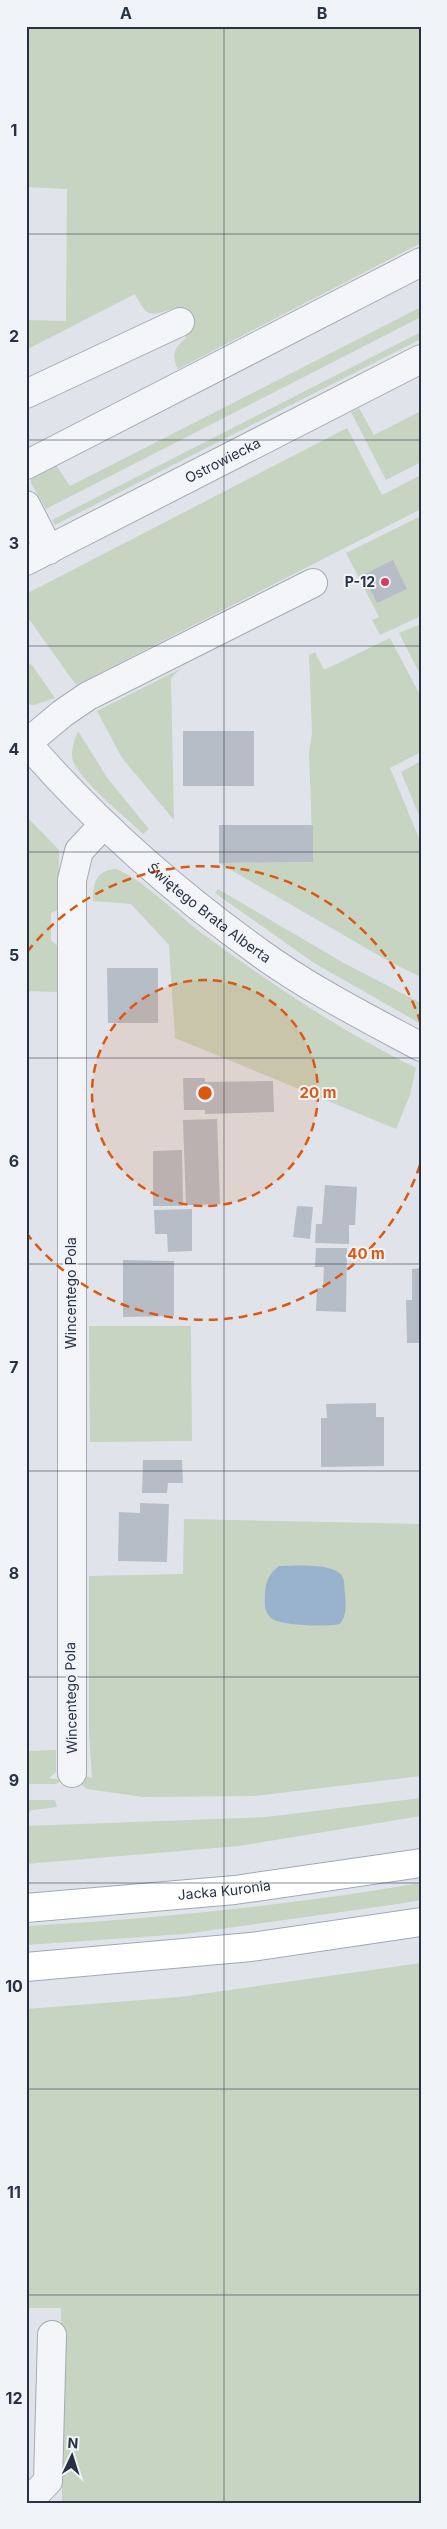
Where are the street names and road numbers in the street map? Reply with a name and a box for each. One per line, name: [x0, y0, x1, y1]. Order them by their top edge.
street label: Ostrowiecka: [182, 434, 263, 486]
street label: Świętego Brata Alberta: [144, 859, 274, 966]
street label: Wincentego Pola: [62, 1237, 79, 1349]
street label: Wincentego Pola: [61, 1642, 80, 1754]
street label: Jacka Kuronia: [177, 1876, 272, 1903]

